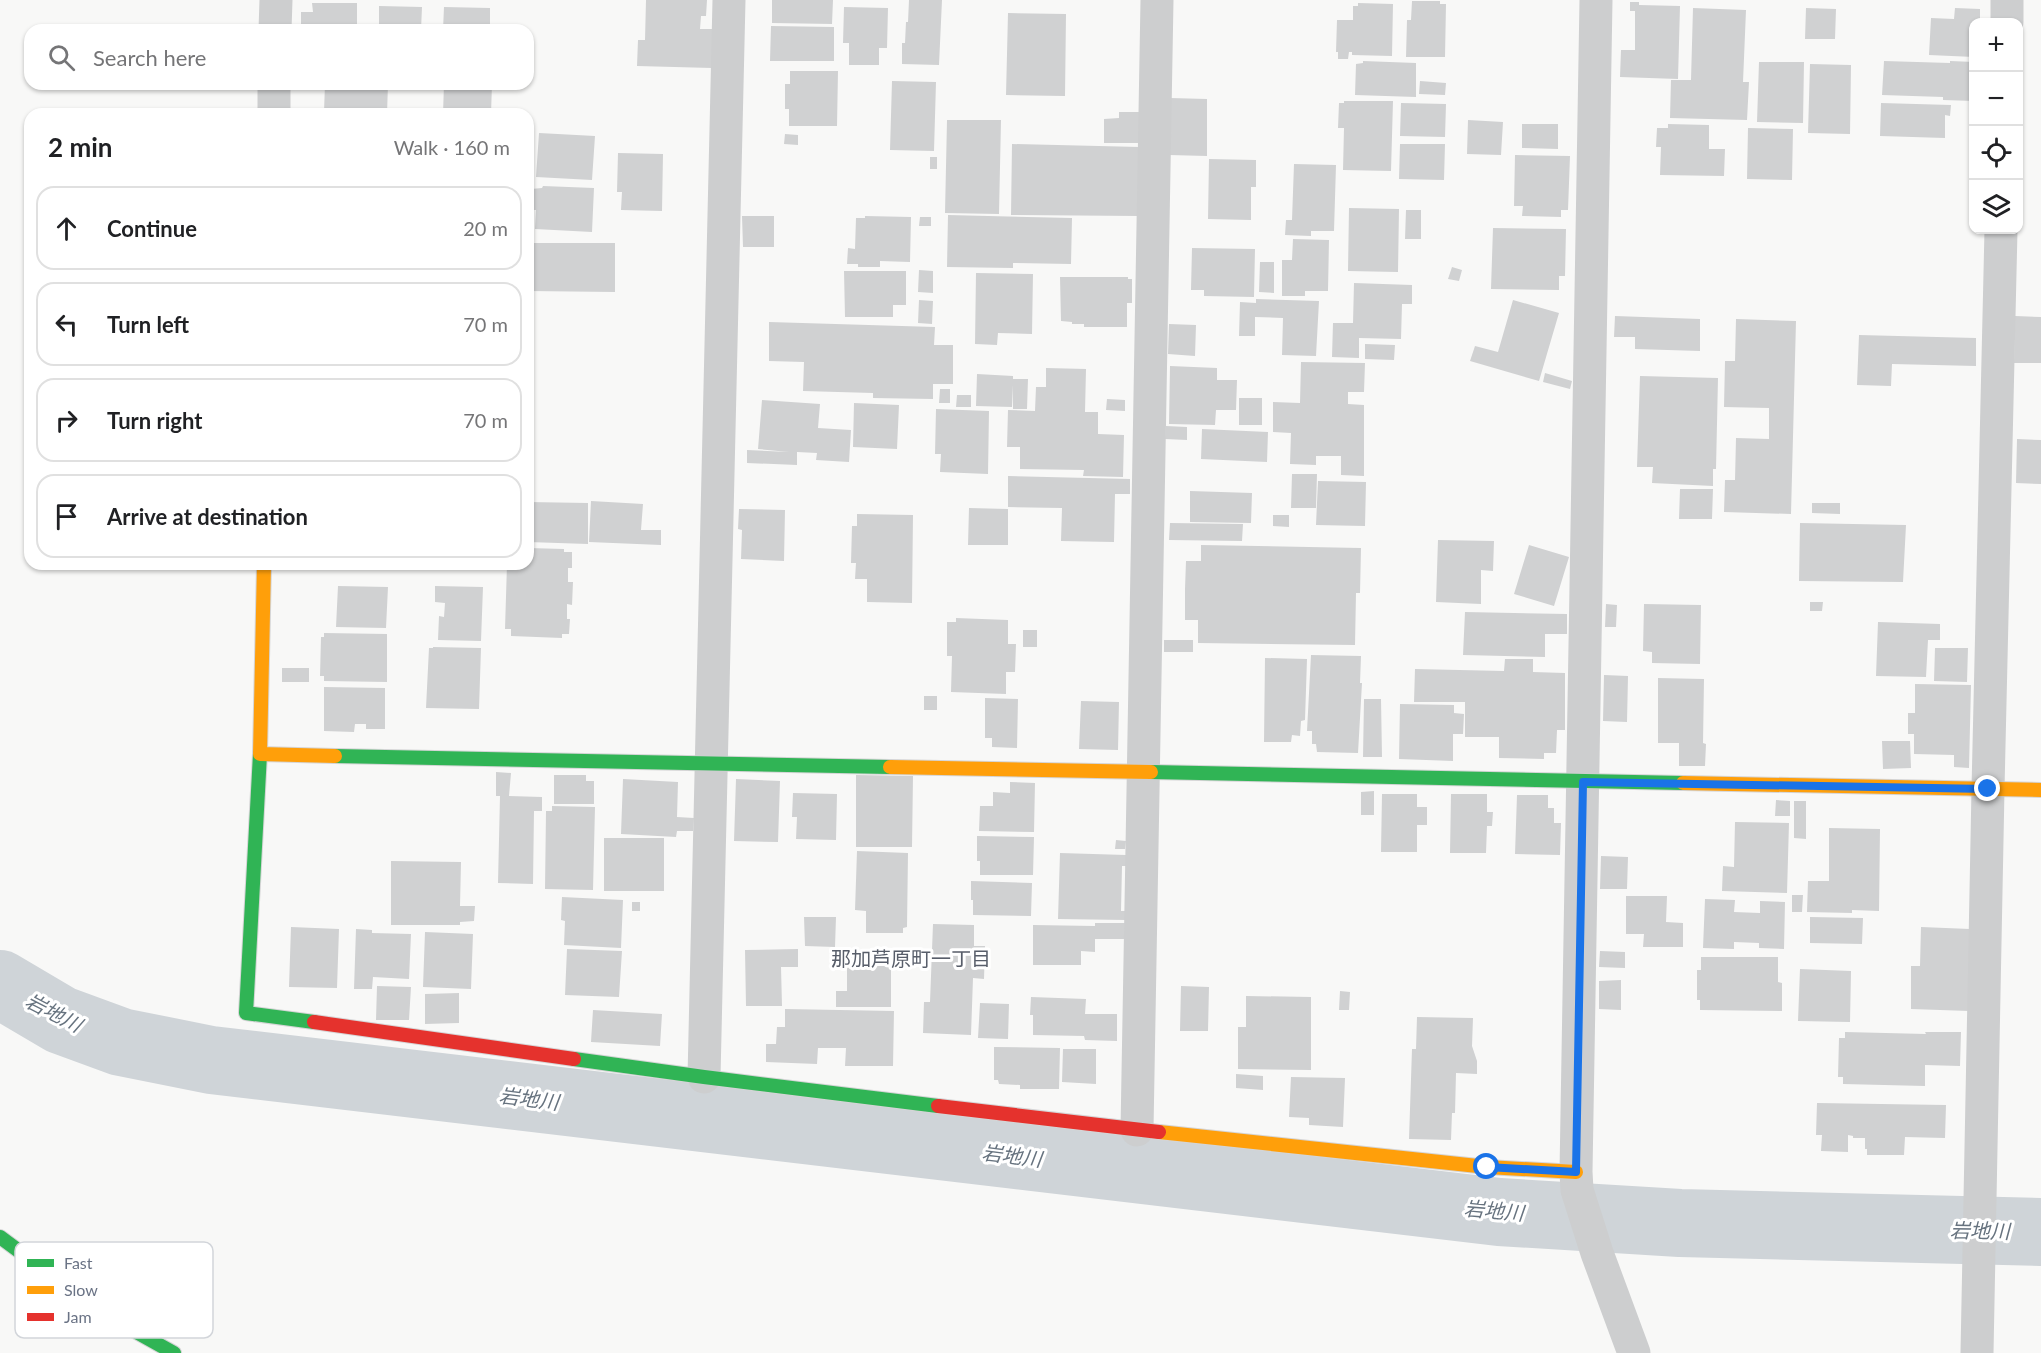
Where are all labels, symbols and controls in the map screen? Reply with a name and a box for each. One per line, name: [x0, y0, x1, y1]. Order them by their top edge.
map controls: [1969, 18, 2023, 234]
button: +: [1969, 18, 2023, 72]
search box: [24, 24, 534, 90]
icon: search: [45, 41, 78, 74]
text: Search here: [93, 44, 206, 71]
button: −: [1969, 72, 2023, 126]
button: locate: [1969, 126, 2023, 180]
text: 2 min: [48, 131, 112, 163]
text: Walk · 160 m: [394, 135, 510, 159]
button: layers: [1969, 180, 2023, 234]
icon: ahead: [50, 212, 83, 245]
text: Continue: [107, 215, 197, 242]
text: 20 m: [463, 216, 508, 240]
icon: left: [50, 308, 83, 341]
text: Turn left: [107, 311, 189, 338]
text: 70 m: [463, 312, 508, 336]
icon: right: [50, 404, 83, 437]
text: Turn right: [107, 407, 202, 434]
text: 70 m: [463, 408, 508, 432]
icon: arrive: [50, 500, 83, 533]
text: Arrive at destination: [107, 503, 308, 530]
route end: [1974, 775, 2000, 801]
district label: 那加芦原町一丁目: [831, 946, 991, 970]
water label: 岩地川: [22, 988, 88, 1037]
water label: 岩地川: [498, 1082, 562, 1114]
water label: 岩地川: [981, 1139, 1045, 1171]
route start: [1473, 1153, 1499, 1179]
water label: 岩地川: [1463, 1195, 1527, 1225]
water label: 岩地川: [1950, 1217, 2012, 1243]
legend: [15, 1242, 213, 1338]
text: Fast: [64, 1253, 93, 1272]
text: Slow: [64, 1280, 98, 1299]
text: Jam: [64, 1307, 92, 1326]

